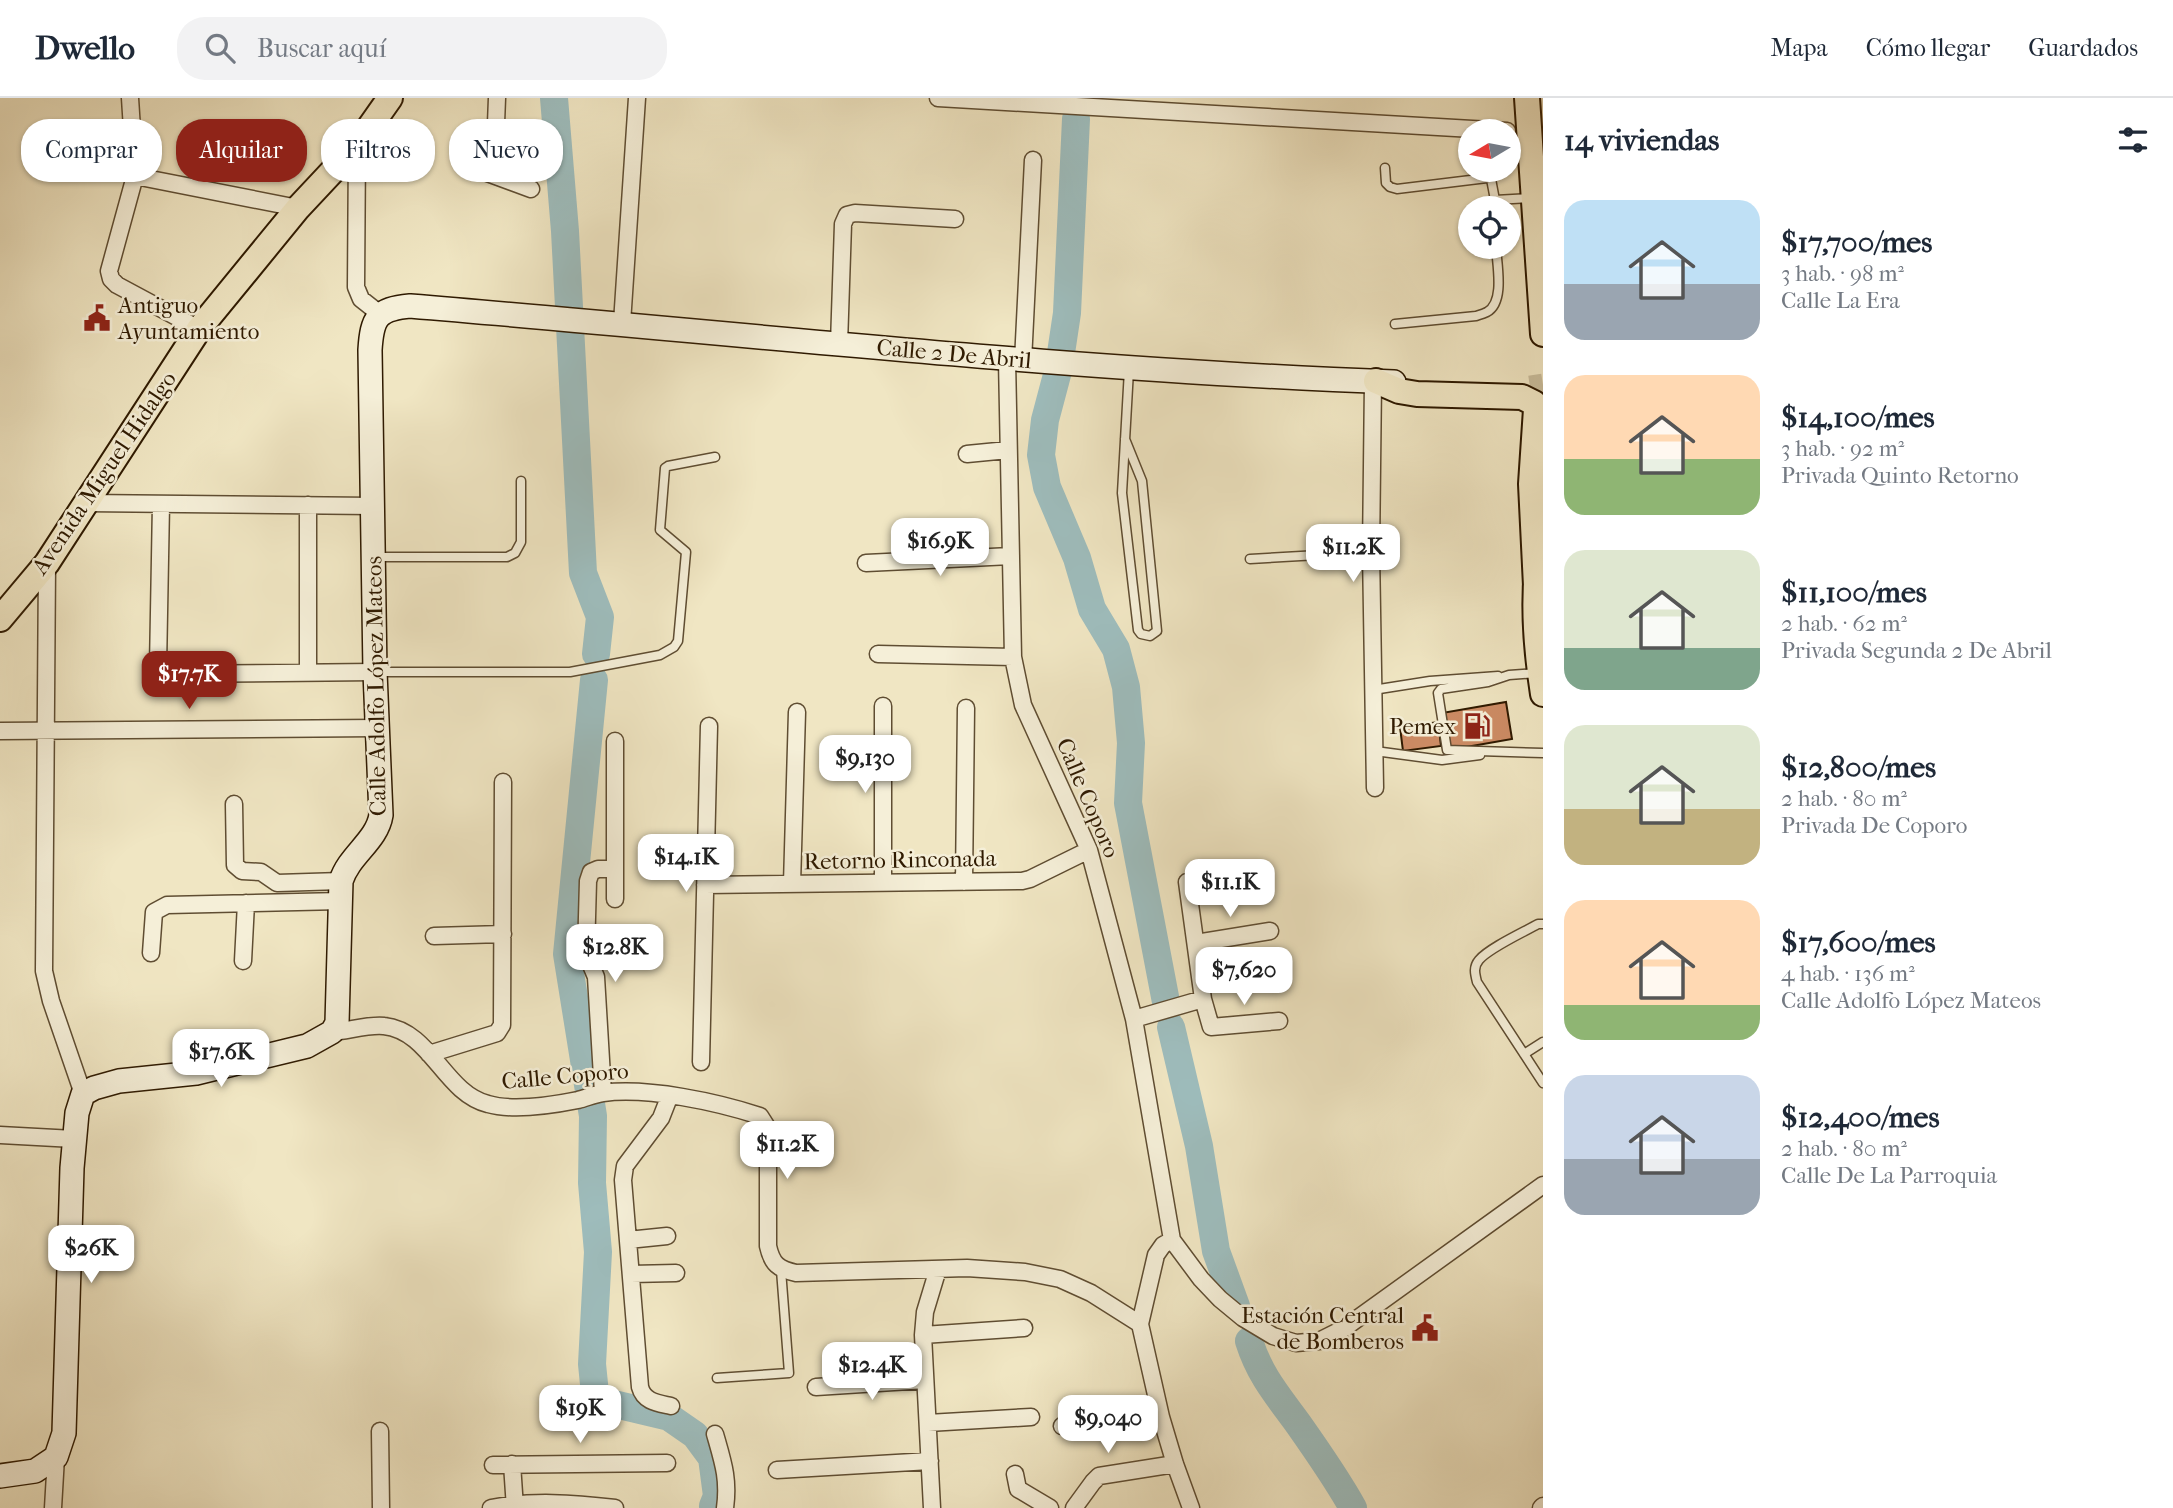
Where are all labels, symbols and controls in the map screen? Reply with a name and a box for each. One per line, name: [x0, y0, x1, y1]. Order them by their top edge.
search box: [177, 17, 667, 80]
text: Dwello: [35, 29, 135, 68]
icon: search: [201, 29, 239, 67]
text: Buscar aquí: [257, 33, 386, 64]
text: Mapa: [1770, 34, 1828, 62]
text: Cómo llegar: [1866, 34, 1990, 62]
text: Guardados: [2028, 34, 2138, 62]
chip: Comprar: [21, 119, 162, 182]
chip: Alquilar: [176, 119, 307, 182]
chip: Filtros: [321, 119, 435, 182]
chip: Nuevo: [449, 119, 563, 182]
north arrow: [1458, 119, 1521, 182]
map controls: [1458, 119, 1521, 259]
icon: filters: [2114, 121, 2152, 159]
text: 14 viviendas: [1564, 123, 1719, 158]
button: locate: [1458, 196, 1521, 259]
text: $17,700/mes: [1781, 225, 1932, 260]
icon: home: [1620, 228, 1704, 312]
text: 3 hab. · 98 m²: [1781, 260, 1904, 287]
text: Calle La Era: [1781, 287, 1900, 314]
place label: Antiguo Ayuntamiento: [117, 292, 259, 345]
public building icon: Antiguo Ayuntamiento: [82, 303, 112, 333]
street label: Calle 2 De Abril: [875, 334, 1033, 374]
street label: Avenida Miguel Hidalgo: [25, 366, 182, 580]
text: $14,100/mes: [1781, 400, 1935, 435]
icon: home: [1620, 403, 1704, 487]
text: 3 hab. · 92 m²: [1781, 435, 1904, 462]
text: Privada Quinto Retorno: [1781, 462, 2019, 489]
pin: $16.9K: [883, 518, 997, 578]
pin: $11.2K: [1296, 524, 1410, 584]
text: $16.9K: [907, 527, 973, 554]
text: $11.2K: [1322, 533, 1384, 560]
street label: Calle Adolfo López Mateos: [360, 556, 392, 816]
text: $11,100/mes: [1781, 575, 1927, 610]
icon: home: [1620, 578, 1704, 662]
text: 2 hab. · 62 m²: [1781, 610, 1907, 637]
text: Privada Segunda 2 De Abril: [1781, 637, 2052, 664]
pin: $17.7K: [132, 652, 246, 711]
text: $17.7K: [158, 660, 220, 687]
fuel station icon: Pemex: [1462, 711, 1492, 741]
place label: Pemex: [1389, 713, 1456, 740]
street label: Calle Coporo: [1051, 734, 1125, 862]
pin: $9,130: [808, 736, 922, 795]
text: $9,130: [835, 744, 895, 771]
text: $12,800/mes: [1781, 750, 1936, 785]
icon: home: [1620, 753, 1704, 837]
text: 2 hab. · 80 m²: [1781, 785, 1907, 812]
text: Privada De Coporo: [1781, 812, 1967, 839]
pin: $14.1K: [629, 834, 743, 894]
text: $14.1K: [654, 843, 718, 870]
street label: Retorno Rinconada: [803, 845, 997, 875]
pin: $11.1K: [1173, 860, 1287, 919]
text: $11.1K: [1201, 868, 1259, 895]
pin: $12.8K: [558, 924, 672, 984]
text: $17,600/mes: [1781, 925, 1936, 960]
icon: home: [1620, 928, 1704, 1012]
text: $12.8K: [582, 933, 648, 960]
pin: $7,620: [1187, 948, 1301, 1007]
text: $7,620: [1212, 956, 1276, 983]
text: 4 hab. · 136 m²: [1781, 960, 1915, 987]
text: Calle Adolfo López Mateos: [1781, 987, 2041, 1014]
pin: $17.6K: [164, 1030, 278, 1089]
text: $17.6K: [188, 1038, 254, 1065]
street label: Calle Coporo: [500, 1057, 630, 1095]
text: $12,400/mes: [1781, 1100, 1940, 1135]
icon: home: [1620, 1103, 1704, 1187]
pin: $11.2K: [730, 1122, 844, 1181]
text: $11.2K: [756, 1130, 818, 1157]
text: 2 hab. · 80 m²: [1781, 1135, 1907, 1162]
text: Calle De La Parroquia: [1781, 1162, 1997, 1189]
pin: $26K: [50, 1226, 132, 1285]
text: $26K: [64, 1234, 118, 1261]
place label: Estación Central de Bomberos: [1241, 1302, 1405, 1355]
public building icon: Estación Central de Bomberos: [1410, 1313, 1440, 1343]
pin: $12.4K: [815, 1342, 929, 1402]
text: $12.4K: [838, 1351, 906, 1378]
pin: $19K: [539, 1386, 621, 1445]
text: $19K: [555, 1394, 605, 1421]
pin: $9,040: [1051, 1396, 1165, 1455]
text: $9,040: [1074, 1404, 1142, 1431]

